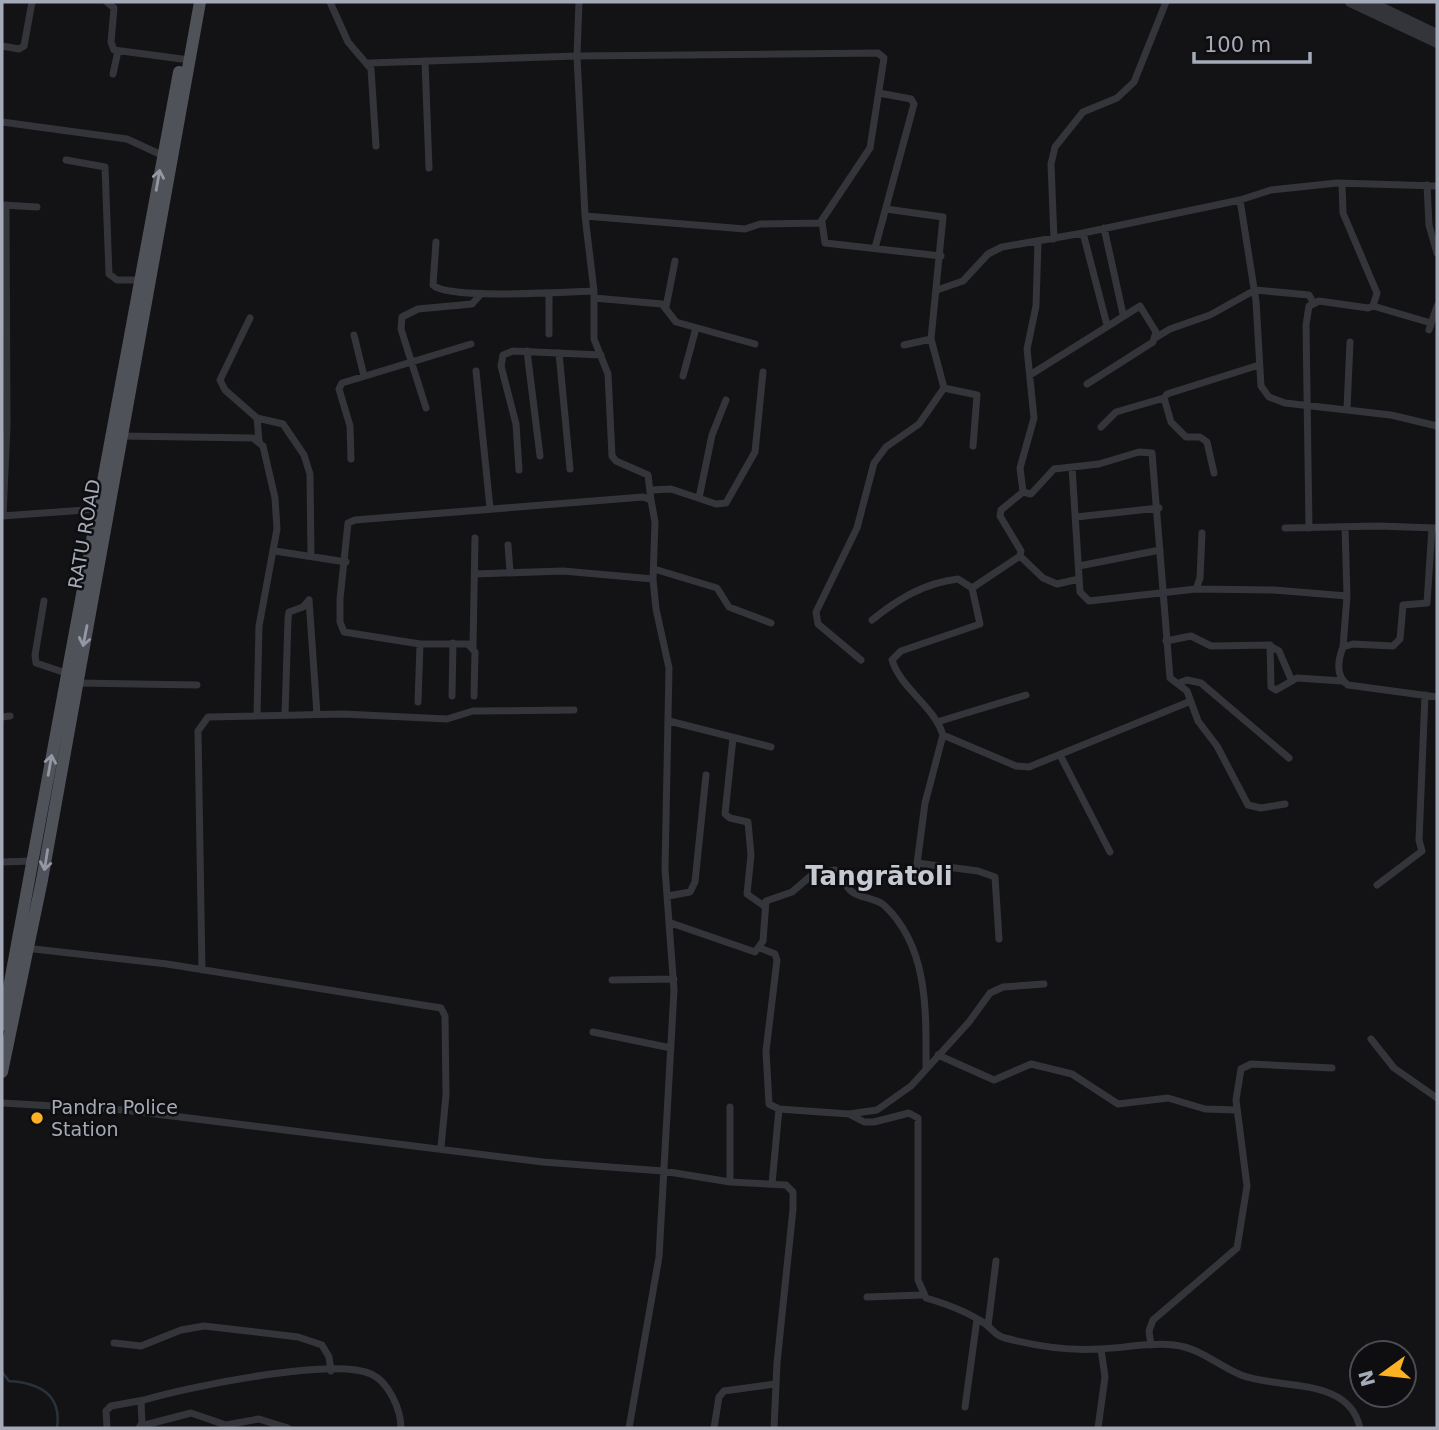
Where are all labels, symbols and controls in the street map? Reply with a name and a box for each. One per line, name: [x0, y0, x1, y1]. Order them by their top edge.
scale bar: [1194, 21, 1310, 65]
text: 100 m: [1204, 33, 1271, 57]
one-way arrow: [152, 169, 165, 192]
street label: RATU ROAD: [64, 477, 104, 591]
one-way arrow: [78, 624, 92, 647]
one-way arrow: [44, 754, 57, 777]
one-way arrow: [39, 848, 52, 871]
district label: Tangrātoli: [805, 861, 953, 891]
place label: Pandra Police Station: [51, 1096, 178, 1140]
marker: Pandra Police Station: [29, 1110, 45, 1126]
north arrow: [1348, 1339, 1418, 1409]
text: N: [1354, 1368, 1379, 1389]

